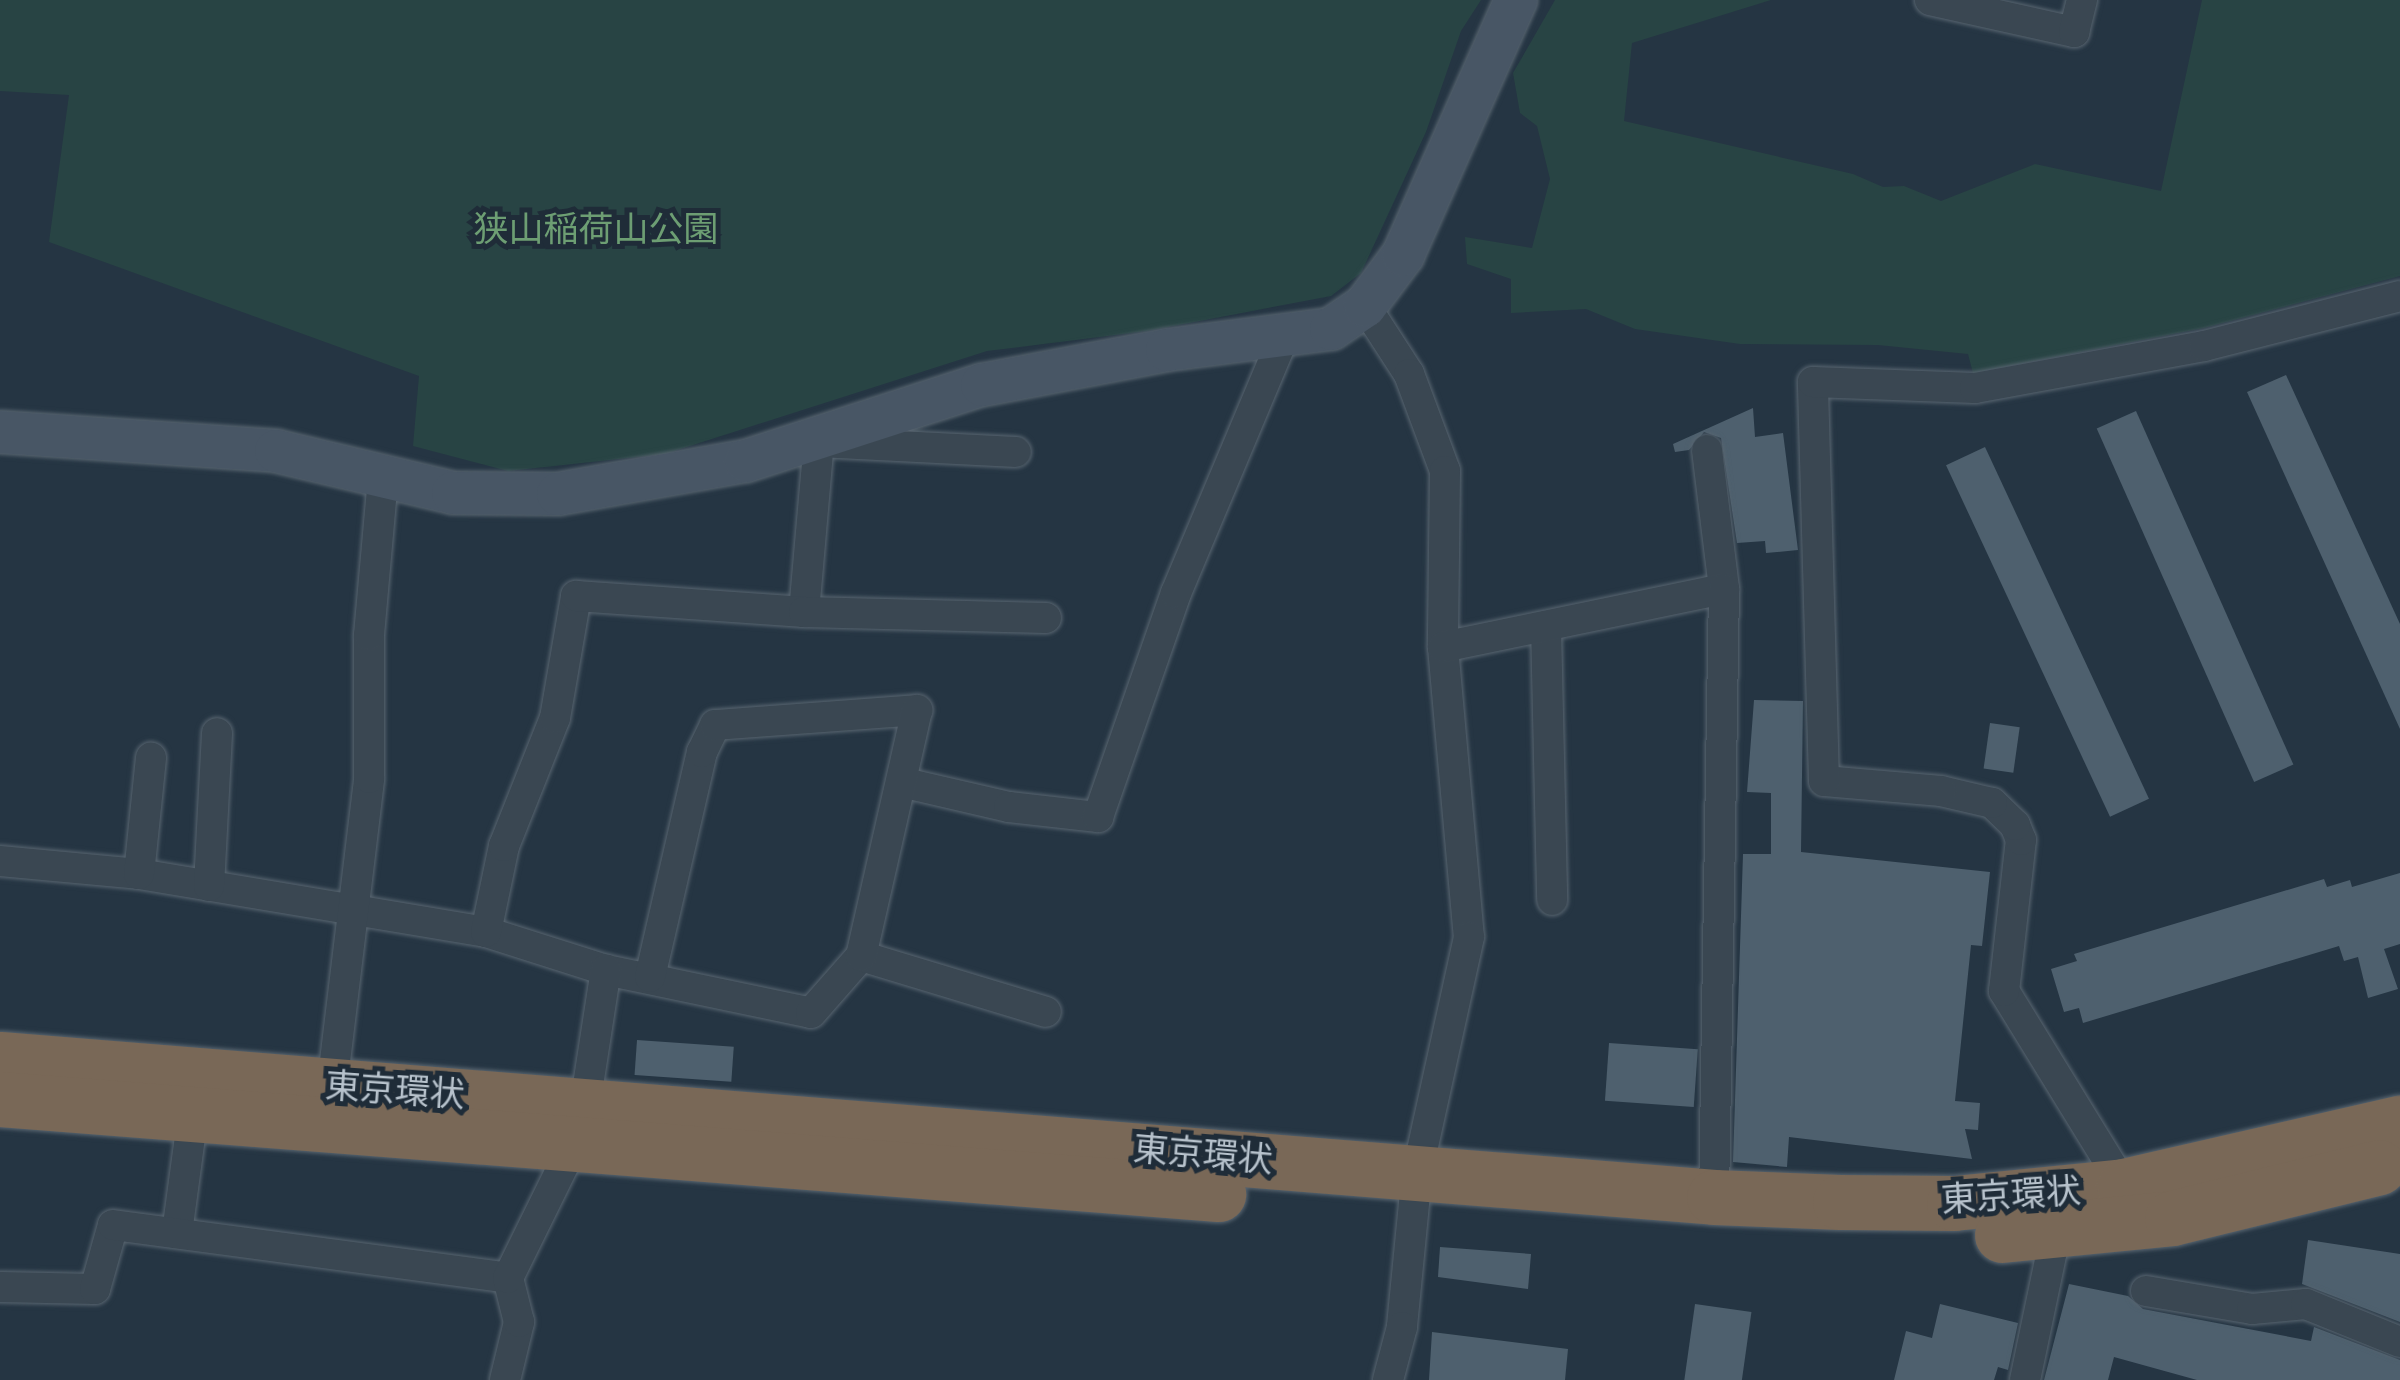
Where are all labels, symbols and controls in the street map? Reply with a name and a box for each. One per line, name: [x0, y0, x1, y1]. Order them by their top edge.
park label: 狭山稲荷山公園: [474, 209, 718, 251]
street label: 東京環状: [324, 1065, 466, 1117]
street label: 東京環状: [1131, 1128, 1275, 1182]
street label: 東京環状: [1940, 1170, 2082, 1222]

